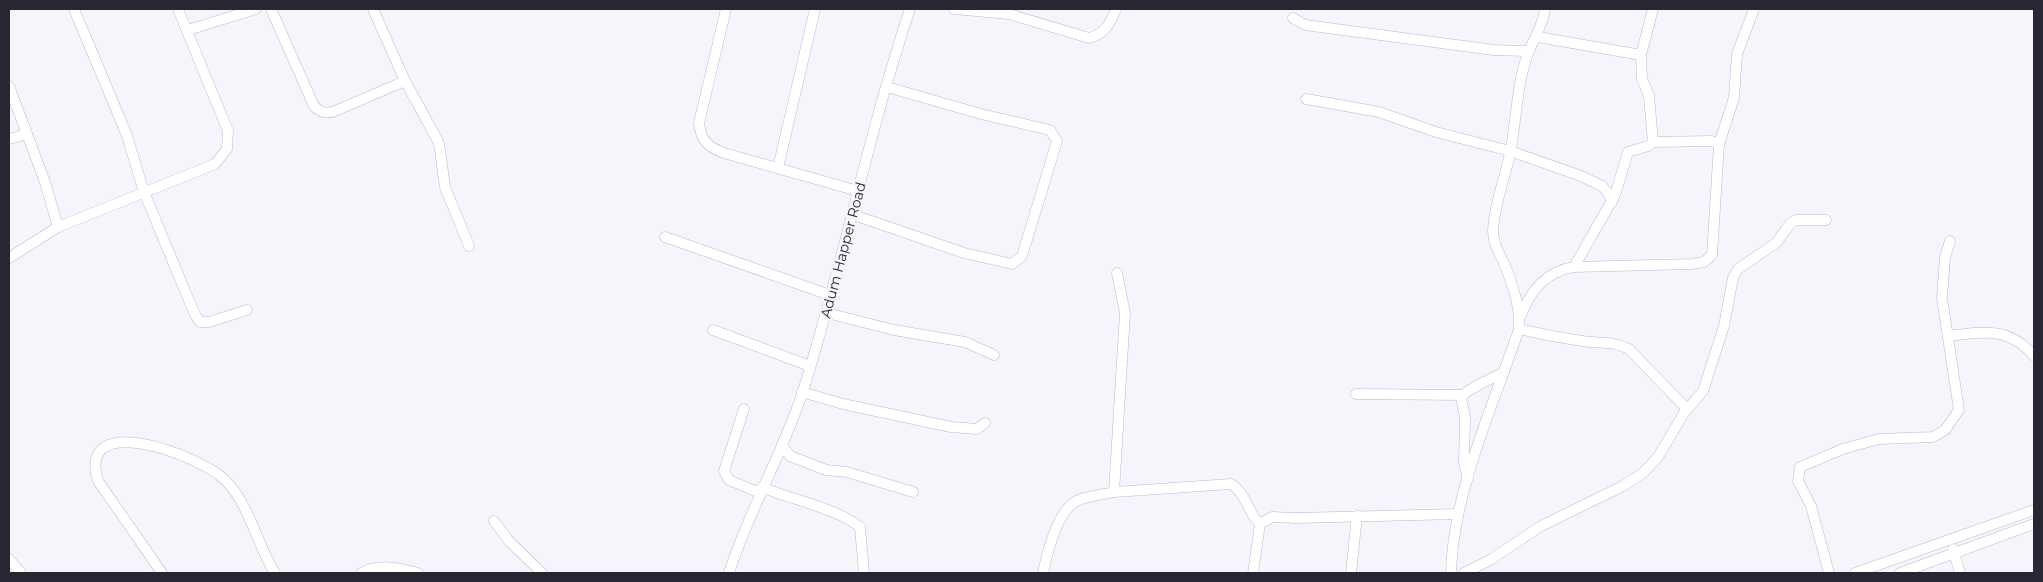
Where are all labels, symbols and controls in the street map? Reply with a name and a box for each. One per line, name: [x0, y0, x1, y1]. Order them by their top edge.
street label: Adum Happer Road: [816, 180, 870, 320]

